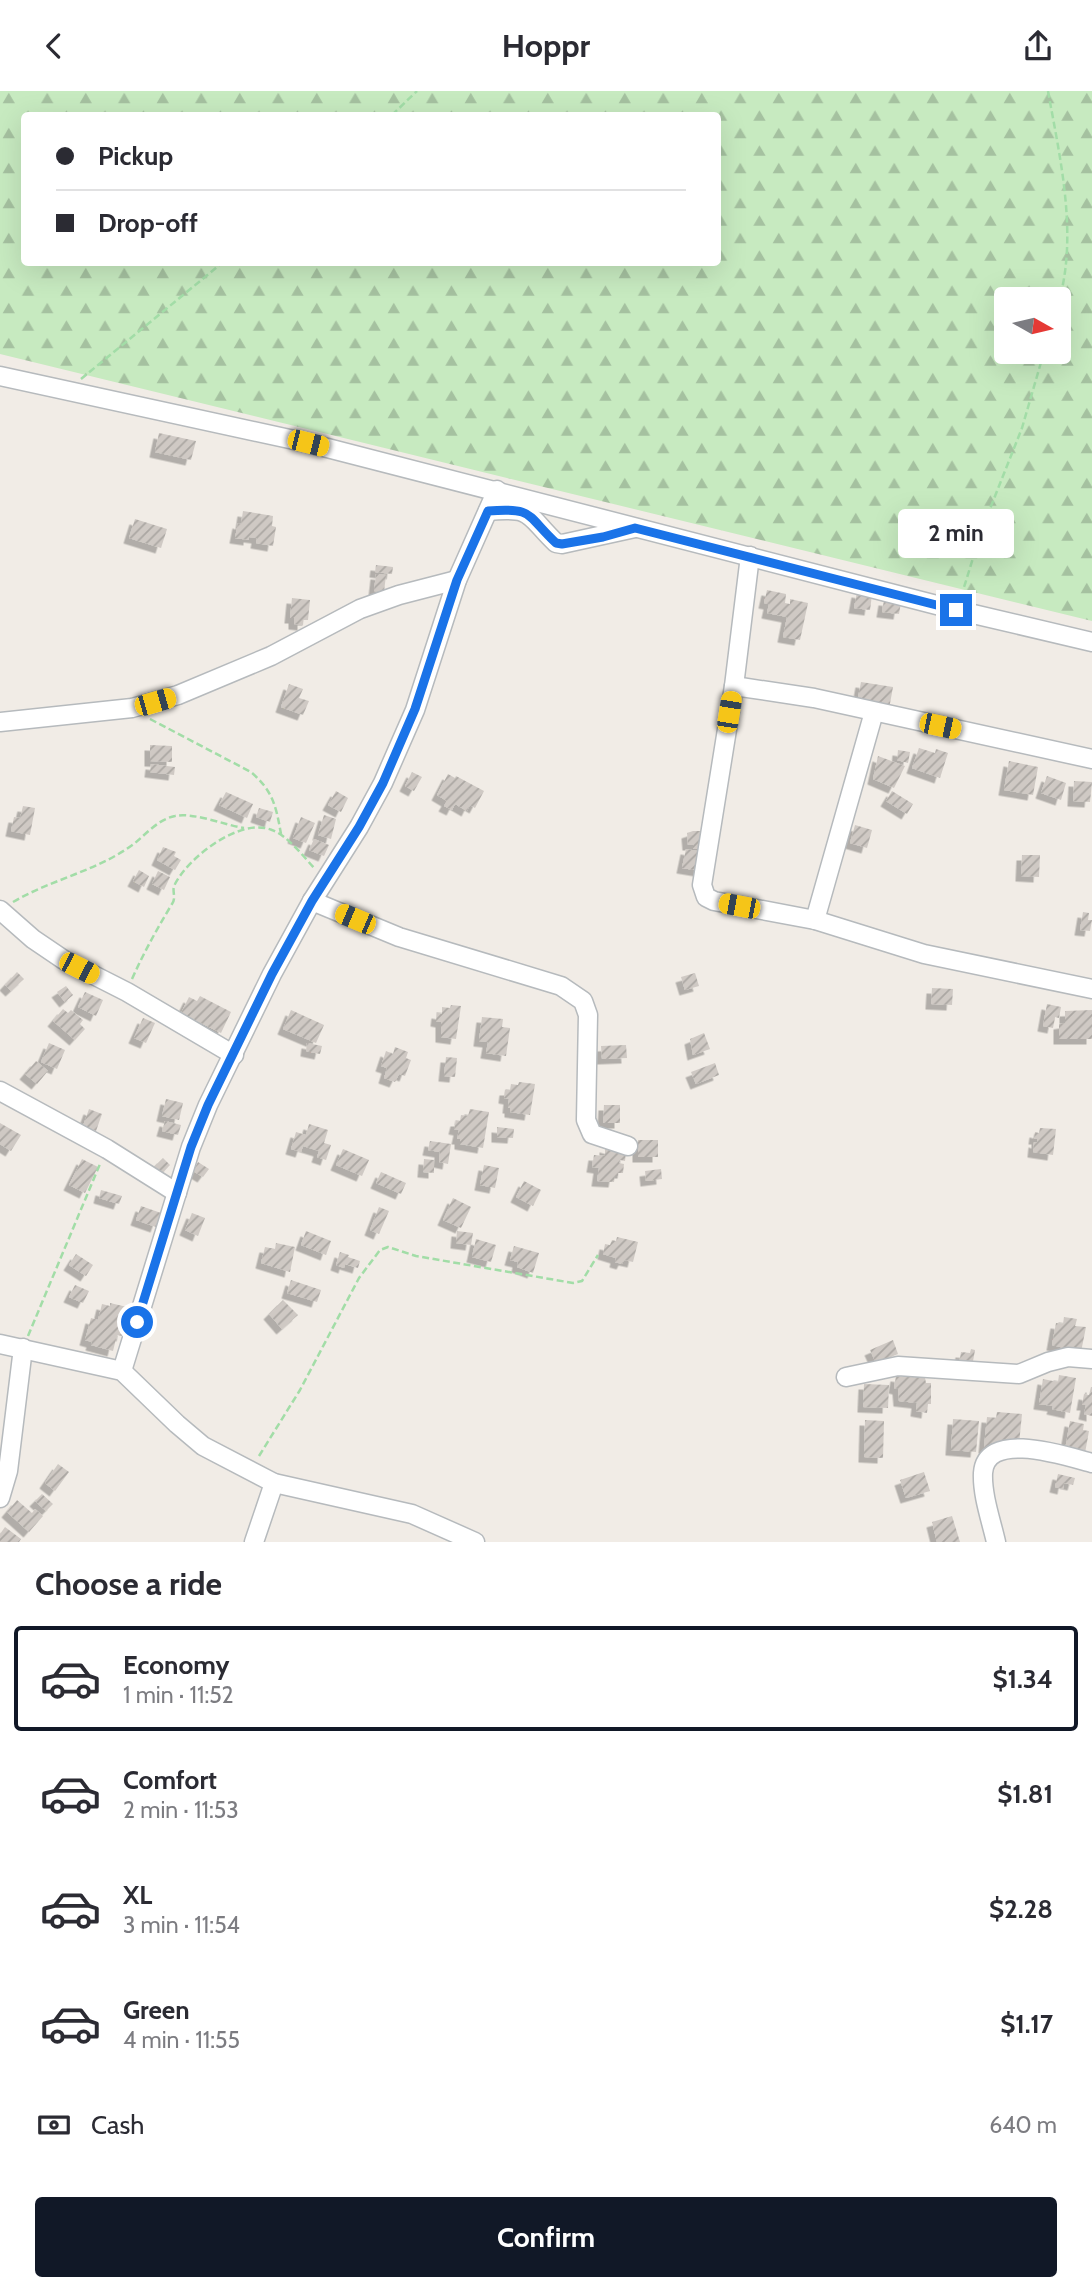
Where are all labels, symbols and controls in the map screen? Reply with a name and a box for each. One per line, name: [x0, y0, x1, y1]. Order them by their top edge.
text: Hoppr: [502, 26, 590, 65]
icon: back: [35, 27, 73, 65]
icon: share: [1019, 27, 1057, 65]
text: Pickup: [98, 140, 173, 172]
text: Drop-off: [98, 207, 198, 239]
north arrow: [994, 287, 1071, 364]
map controls: [994, 287, 1071, 364]
car: [286, 428, 331, 458]
callout: 2 min: [898, 509, 1014, 557]
text: 2 min: [928, 519, 984, 547]
route end: [940, 594, 972, 626]
car: [132, 686, 179, 718]
car: [716, 690, 743, 734]
car: [918, 711, 963, 741]
car: [717, 892, 762, 920]
car: [332, 901, 379, 937]
car: [56, 949, 103, 987]
route start: [121, 1306, 153, 1338]
text: Choose a ride: [35, 1564, 222, 1603]
icon: car: [39, 1647, 102, 1710]
text: Economy: [123, 1649, 229, 1681]
text: $1.34: [992, 1663, 1053, 1695]
text: 1 min · 11:52: [123, 1681, 234, 1709]
icon: car: [39, 1762, 102, 1825]
text: Comfort: [123, 1764, 217, 1796]
text: $1.81: [997, 1778, 1053, 1810]
text: 2 min · 11:53: [123, 1796, 239, 1824]
icon: car: [39, 1877, 102, 1940]
text: XL: [123, 1879, 152, 1911]
text: $2.28: [989, 1893, 1053, 1925]
text: 3 min · 11:54: [123, 1911, 240, 1939]
icon: car: [39, 1992, 102, 2055]
text: Green: [123, 1994, 190, 2026]
text: $1.17: [1000, 2008, 1053, 2040]
text: 4 min · 11:55: [123, 2026, 240, 2054]
icon: cash: [35, 2106, 73, 2144]
text: Cash: [91, 2109, 144, 2141]
text: 640 m: [989, 2111, 1057, 2139]
button: Confirm: [35, 2197, 1057, 2277]

